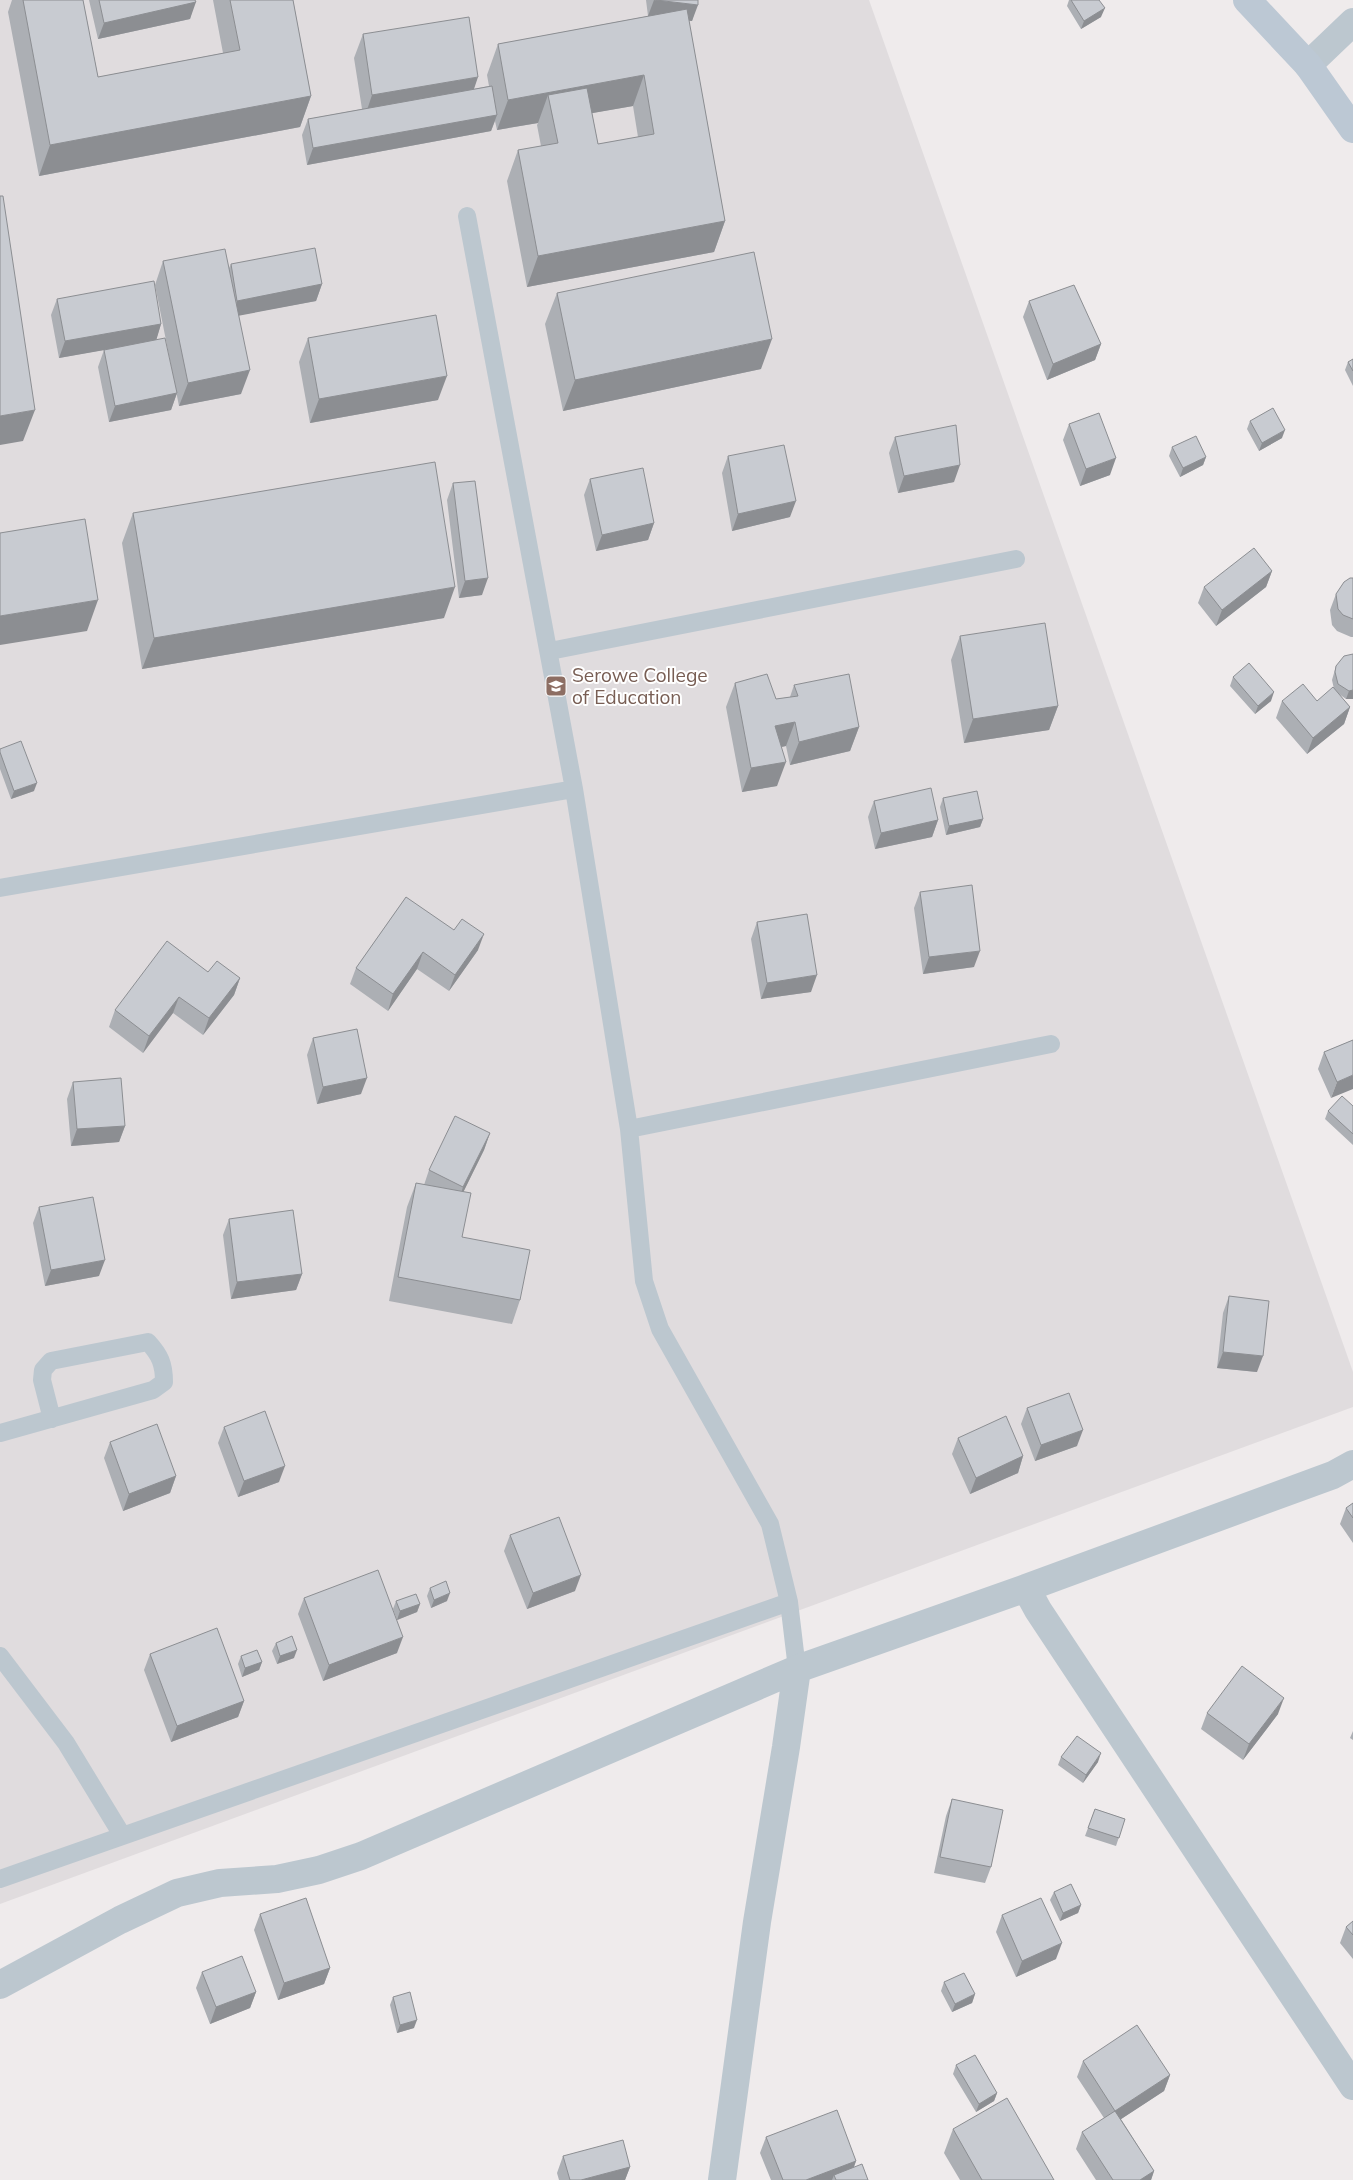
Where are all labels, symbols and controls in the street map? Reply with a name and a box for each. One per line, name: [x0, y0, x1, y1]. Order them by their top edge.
place label: Serowe College of Education: [572, 663, 708, 709]
school or university icon: Serowe College of Education: [544, 674, 568, 698]

